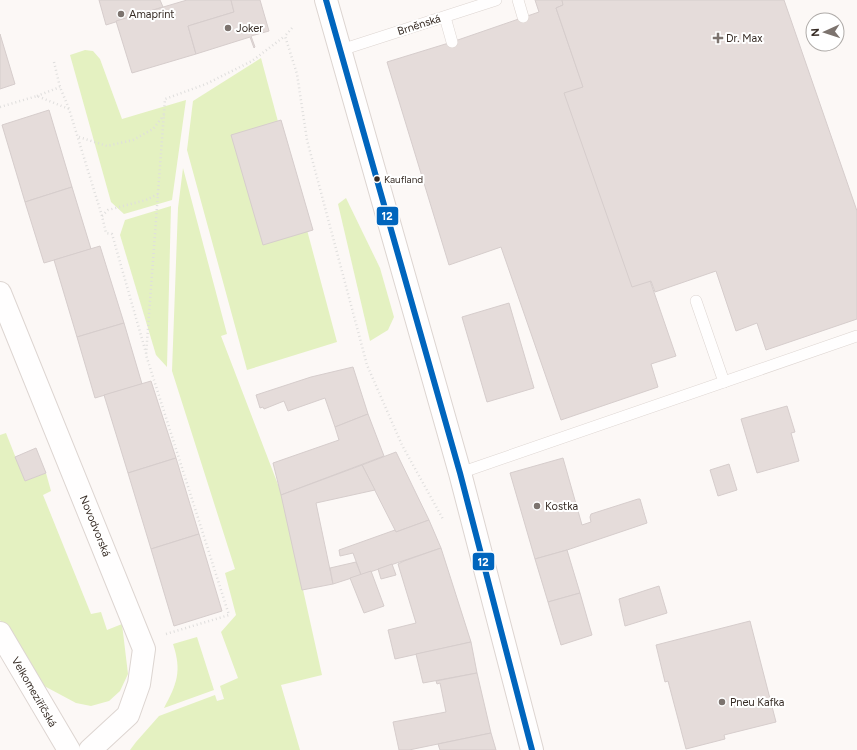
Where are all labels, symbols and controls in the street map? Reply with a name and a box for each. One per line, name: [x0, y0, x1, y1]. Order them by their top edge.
place label: Amaprint: [129, 8, 175, 21]
marker: Amaprint: [116, 9, 126, 19]
street label: Brněnská: [396, 12, 442, 38]
north arrow: [805, 12, 845, 52]
place label: Joker: [236, 22, 263, 35]
marker: Joker: [223, 23, 233, 33]
text: N: [809, 28, 822, 37]
place label: Dr. Max: [726, 32, 763, 45]
marker: Dr. Max: [713, 33, 723, 43]
place label: Kaufland: [384, 173, 423, 186]
marker: Kaufland: [372, 174, 382, 184]
line badge: 12: [376, 206, 399, 226]
text: 12: [381, 210, 393, 223]
street label: Novodvorská: [77, 494, 113, 558]
place label: Kostka: [545, 500, 578, 513]
marker: Kostka: [532, 501, 542, 511]
line badge: 12: [472, 552, 495, 571]
text: 12: [477, 556, 489, 569]
street label: Velkomeziříčská: [9, 655, 59, 729]
place label: Pneu Kafka: [730, 696, 784, 709]
marker: Pneu Kafka: [717, 697, 727, 707]

